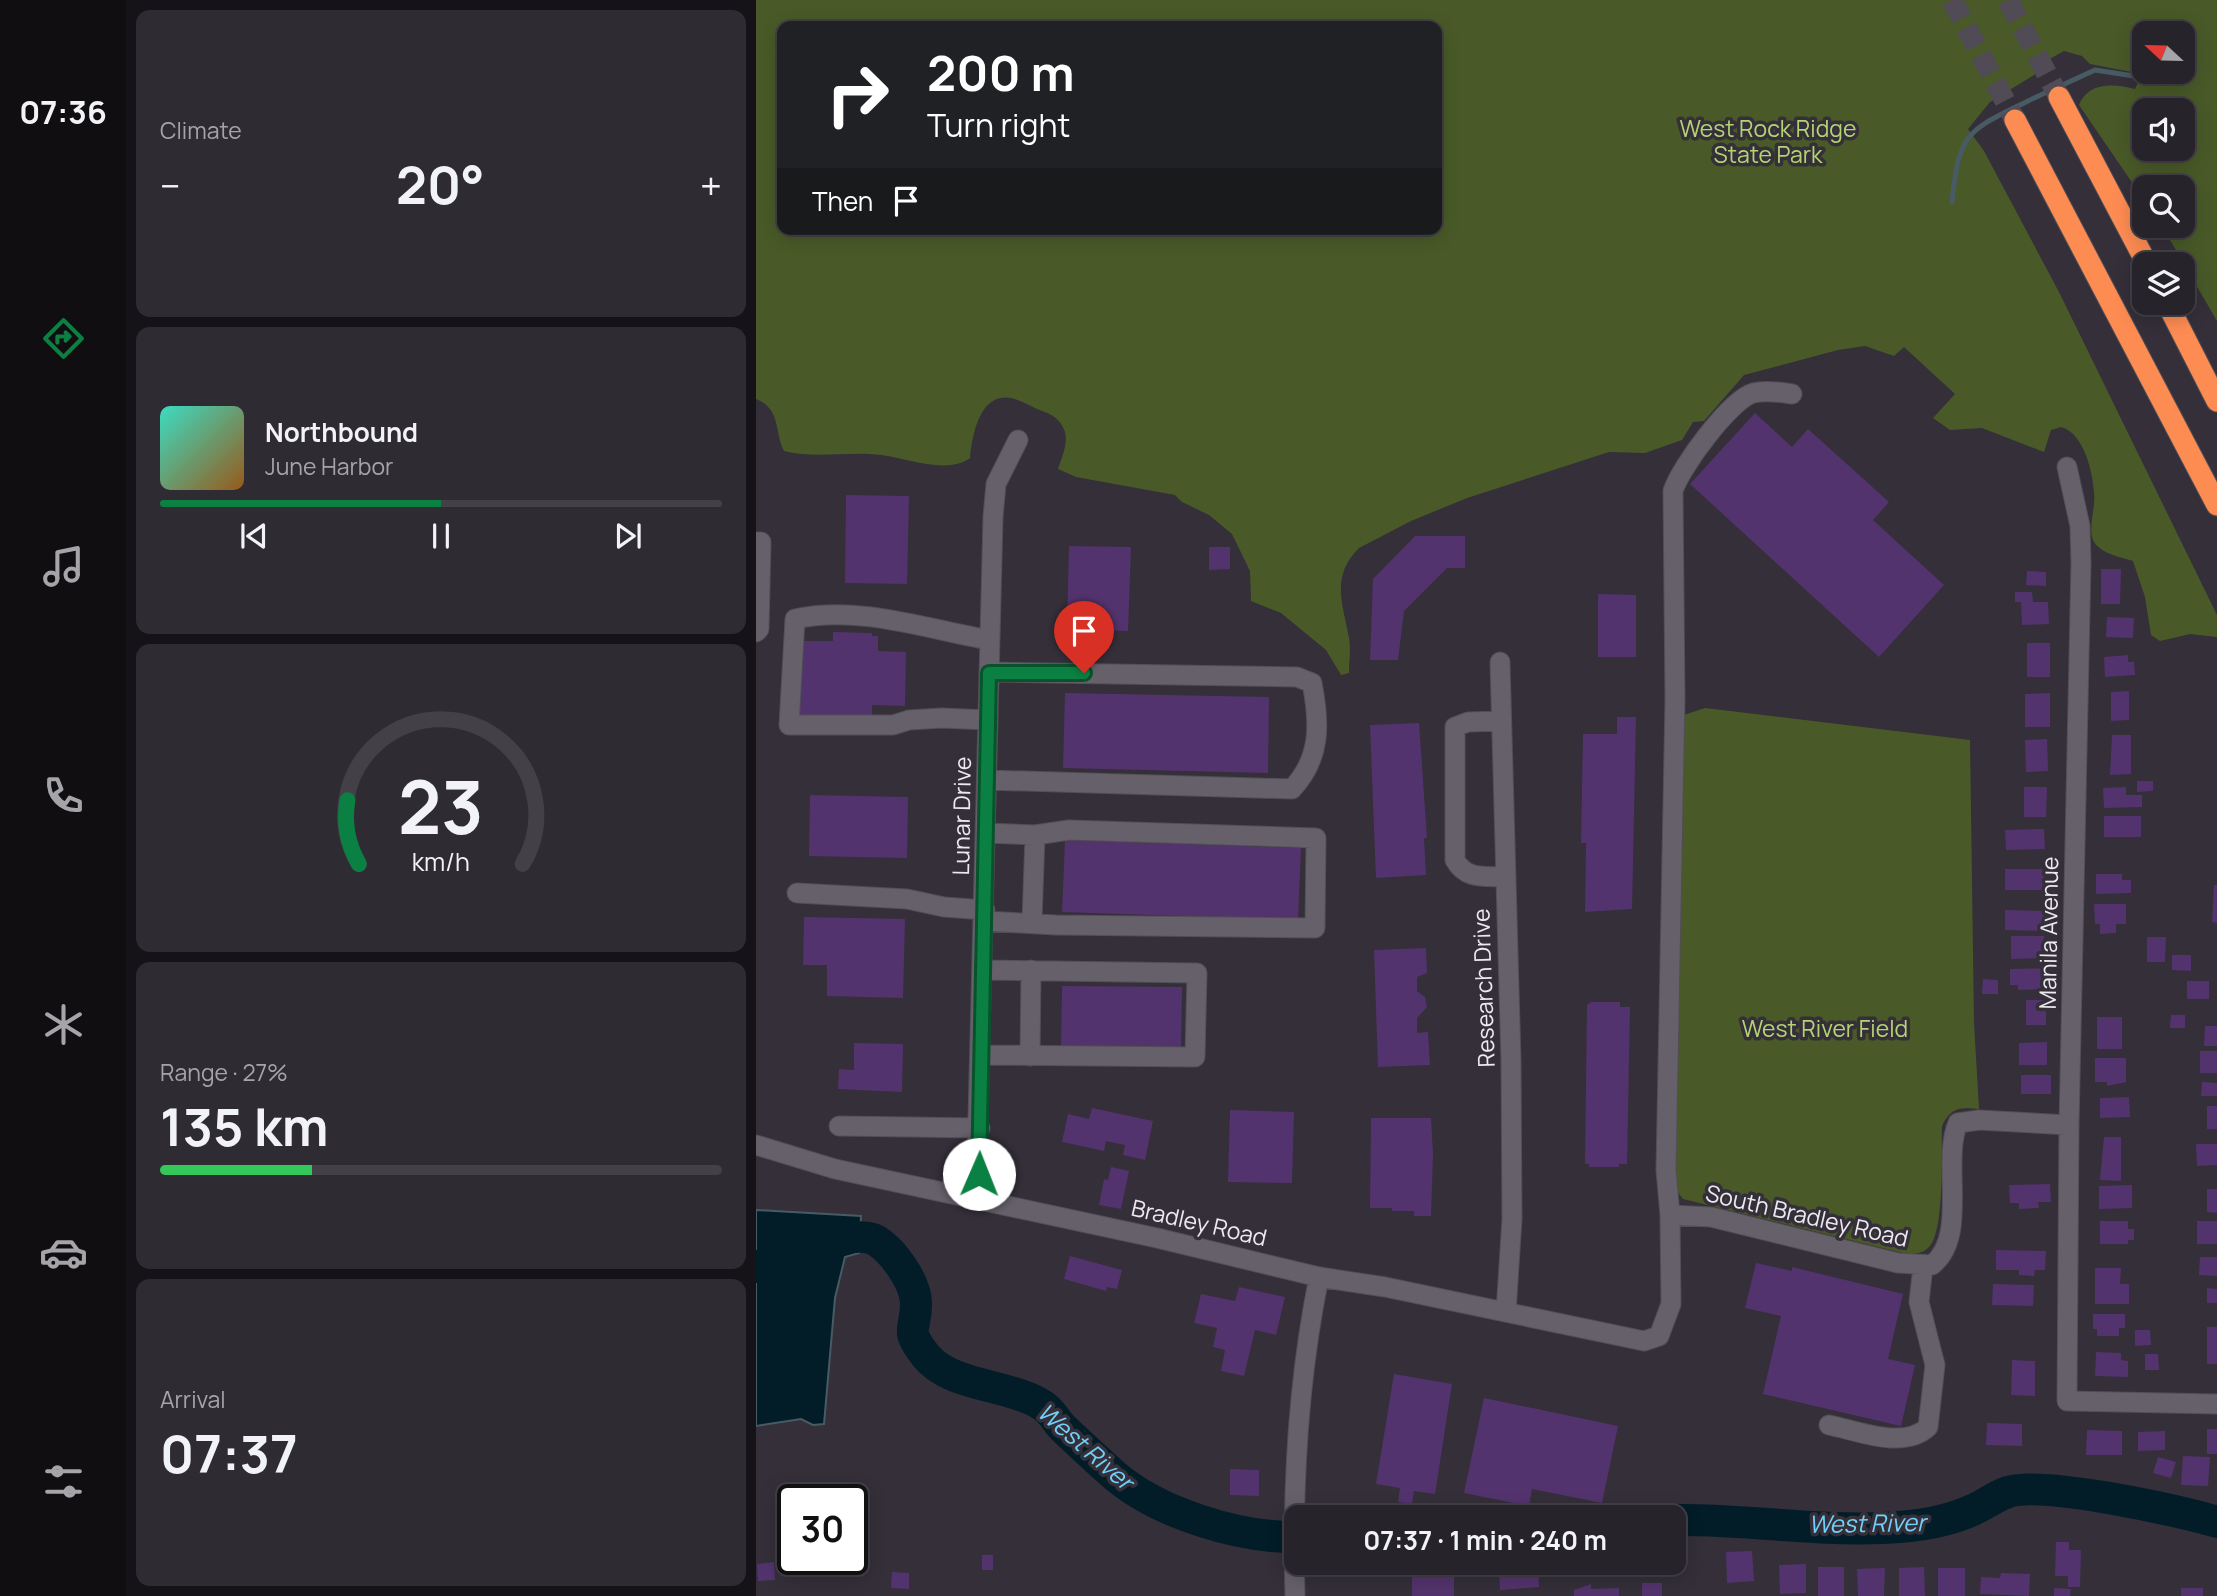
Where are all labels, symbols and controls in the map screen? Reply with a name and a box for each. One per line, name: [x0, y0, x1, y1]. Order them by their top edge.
north arrow: [2132, 21, 2194, 84]
map controls: [2132, 21, 2195, 315]
text: 200 m: [927, 39, 1075, 106]
icon: right: [812, 49, 903, 140]
text: 07:36: [19, 90, 107, 134]
button: sound: [2132, 98, 2195, 161]
text: Turn right: [927, 103, 1070, 147]
park label: West Rock Ridge State Park: [1680, 112, 1856, 170]
text: Climate: [160, 114, 242, 146]
text: 20°: [396, 149, 485, 220]
text: −: [160, 159, 181, 211]
text: +: [700, 159, 722, 211]
button: search: [2132, 175, 2195, 238]
icon: arrive: [887, 182, 925, 220]
text: Then: [812, 183, 873, 219]
button: layers: [2132, 252, 2195, 315]
icon: directions: [39, 314, 88, 363]
text: Northbound: [265, 414, 418, 450]
text: June Harbor: [265, 450, 393, 482]
icon: previous: [235, 517, 273, 555]
icon: pause: [422, 517, 460, 555]
icon: next: [609, 517, 647, 555]
icon: music: [39, 542, 88, 591]
pin: [1054, 601, 1114, 673]
icon: arrive: [1065, 612, 1103, 650]
text: 23: [398, 756, 484, 856]
street label: Lunar Drive: [944, 756, 978, 876]
icon: phone: [39, 771, 88, 820]
text: km/h: [412, 844, 470, 879]
street label: Manila Avenue: [2031, 856, 2065, 1010]
street label: Research Drive: [1464, 908, 1502, 1068]
icon: climate: [39, 1000, 88, 1049]
park label: West River Field: [1742, 1012, 1908, 1044]
text: Range · 27%: [160, 1056, 288, 1088]
text: 135 km: [160, 1091, 329, 1162]
position arrow: [942, 1137, 1016, 1211]
street label: South Bradley Road: [1703, 1176, 1912, 1254]
street label: Bradley Road: [1128, 1191, 1270, 1253]
icon: car: [39, 1228, 88, 1277]
text: Arrival: [160, 1383, 226, 1415]
water label: West River: [1031, 1395, 1144, 1499]
text: 07:37: [160, 1418, 298, 1489]
icon: filters: [39, 1457, 88, 1506]
speed limit sign: 30: [777, 1484, 868, 1575]
water label: West River: [1808, 1505, 1929, 1540]
text: 07:37 · 1 min · 240 m: [1363, 1522, 1607, 1558]

